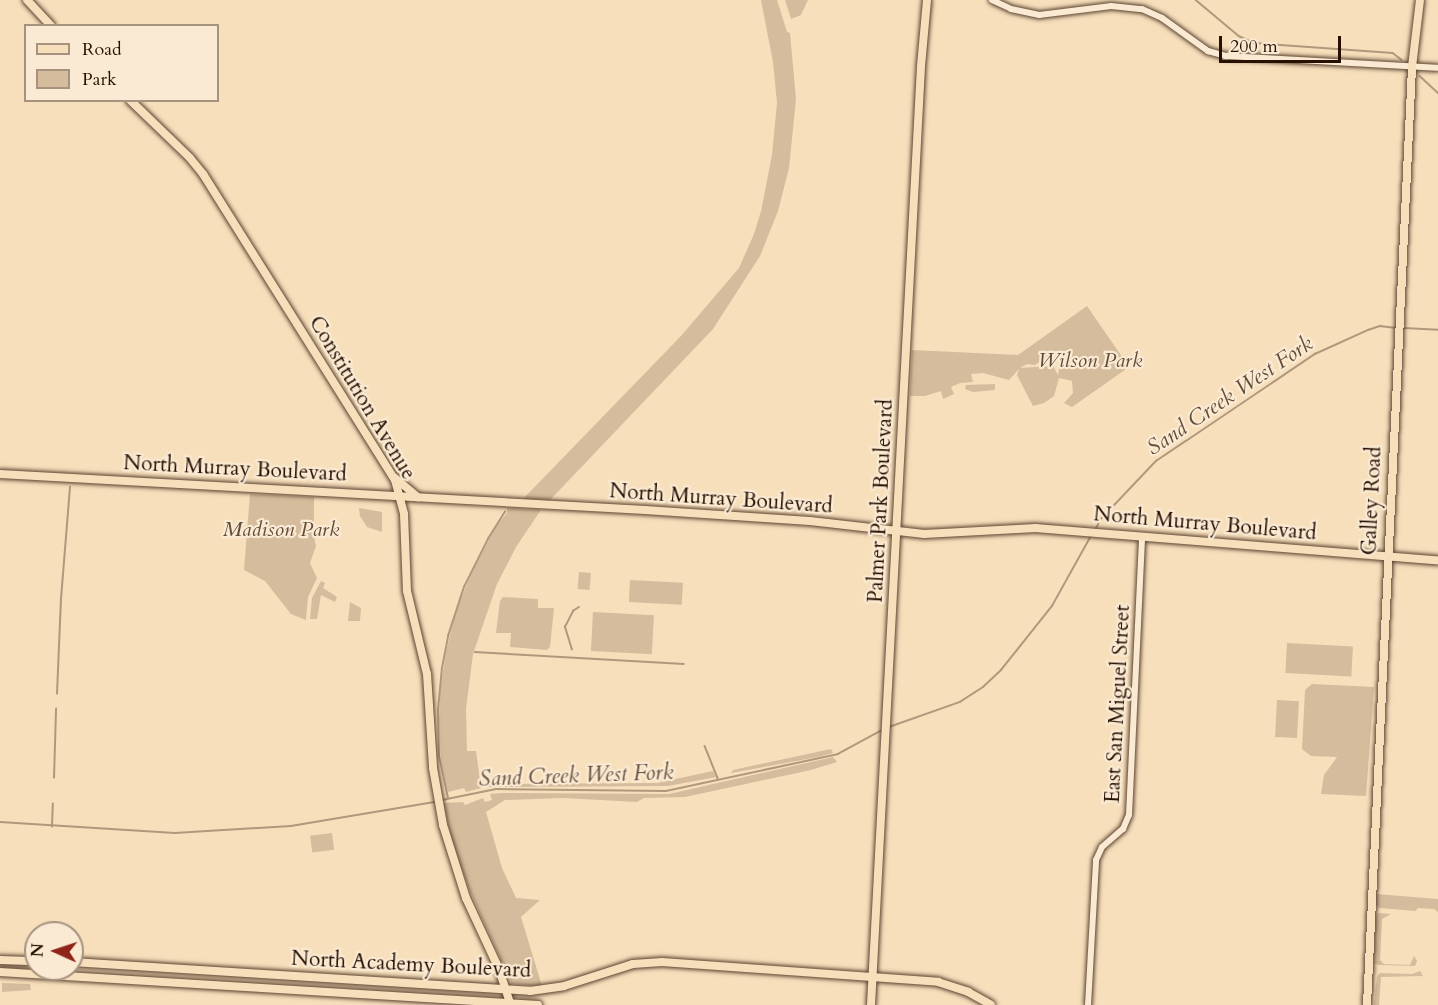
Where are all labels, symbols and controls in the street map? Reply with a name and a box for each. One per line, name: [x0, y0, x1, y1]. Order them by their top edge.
legend: [24, 24, 219, 102]
scale bar: [1222, 24, 1344, 62]
text: 200 m: [1230, 34, 1278, 59]
text: Road: [82, 37, 122, 62]
text: Park: [82, 67, 117, 92]
street label: Constitution Avenue: [303, 312, 421, 484]
water label: Sand Creek West Fork: [1142, 331, 1318, 461]
park label: Wilson Park: [1038, 348, 1142, 374]
street label: Palmer Park Boulevard: [863, 398, 899, 604]
street label: Galley Road: [1357, 446, 1387, 556]
street label: North Murray Boulevard: [123, 451, 347, 487]
street label: North Murray Boulevard: [609, 479, 833, 519]
street label: North Murray Boulevard: [1092, 502, 1318, 546]
park label: Madison Park: [223, 517, 339, 543]
street label: East San Miguel Street: [1100, 604, 1136, 804]
water label: Sand Creek West Fork: [478, 759, 674, 793]
north arrow: [24, 921, 84, 981]
text: N: [27, 943, 49, 958]
street label: North Academy Boulevard: [290, 946, 532, 984]

